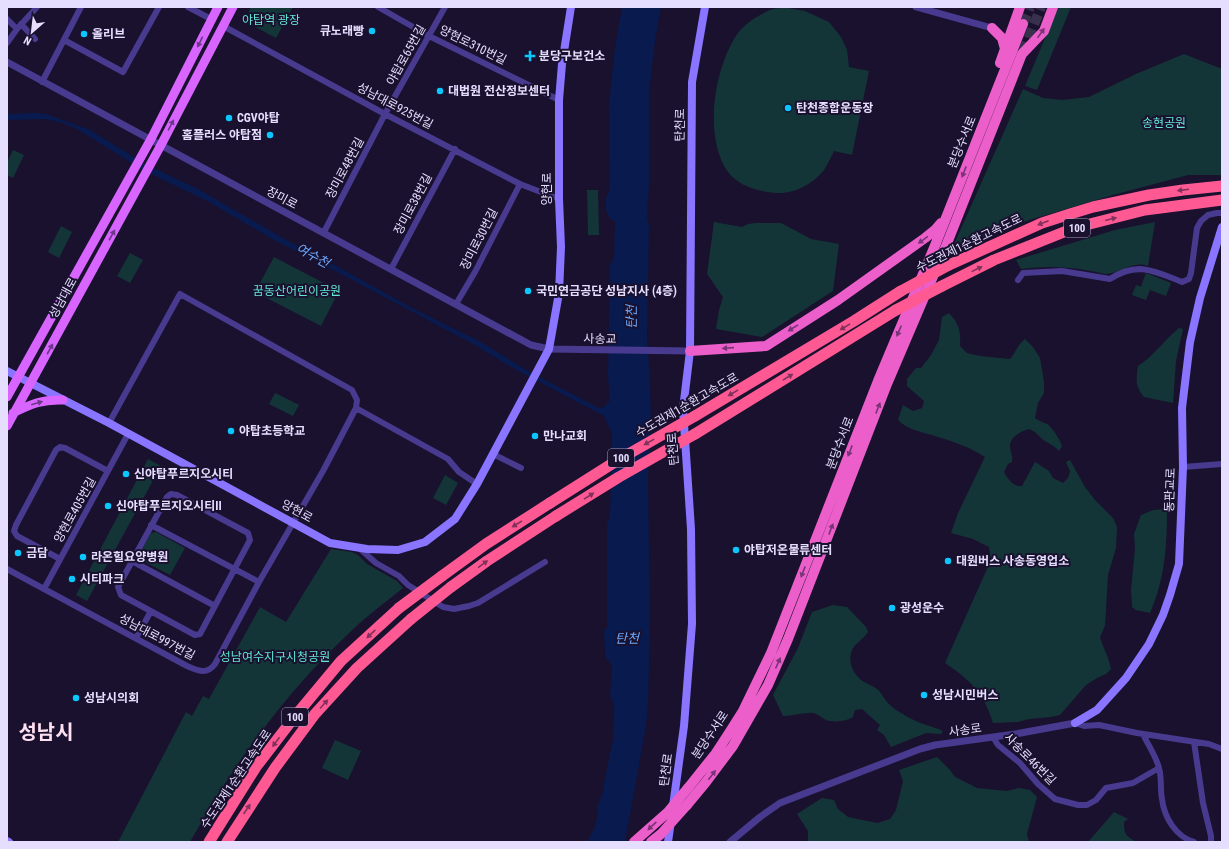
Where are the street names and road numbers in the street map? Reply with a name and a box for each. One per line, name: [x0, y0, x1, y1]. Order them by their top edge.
street label: 야탑로65번길: [384, 22, 428, 88]
street label: 양현로310번길: [437, 23, 509, 67]
street label: 성남대로925번길: [355, 80, 435, 132]
street label: 탄천로: [673, 108, 687, 142]
street label: 분당수서로: [945, 114, 979, 170]
street label: 장미로48번길: [323, 135, 367, 201]
street label: 장미로38번길: [391, 171, 435, 237]
street label: 양현로: [540, 172, 554, 206]
street label: 장미로: [264, 184, 300, 212]
street label: 장미로30번길: [458, 206, 500, 272]
street label: 수도권제1순환고속도로: [914, 211, 1024, 275]
road number: 100: [1064, 219, 1090, 237]
street label: 성남대로: [46, 275, 80, 321]
street label: 사송교: [583, 332, 617, 346]
street label: 수도권제1순환고속도로: [633, 370, 741, 440]
street label: 분당수서로: [824, 415, 856, 471]
street label: 탄천로: [665, 432, 681, 466]
road number: 100: [608, 449, 634, 467]
street label: 동판교로: [1162, 468, 1178, 512]
street label: 양현로405번길: [51, 475, 99, 545]
street label: 양현로: [279, 497, 315, 525]
street label: 성남대로997번길: [117, 611, 197, 663]
road number: 100: [282, 708, 308, 726]
street label: 분당수서로: [689, 708, 731, 762]
street label: 사송로: [948, 721, 982, 739]
street label: 수도권제1순환고속도로: [198, 727, 274, 831]
street label: 사송로46번길: [1001, 730, 1059, 788]
street label: 탄천로: [657, 753, 675, 787]

